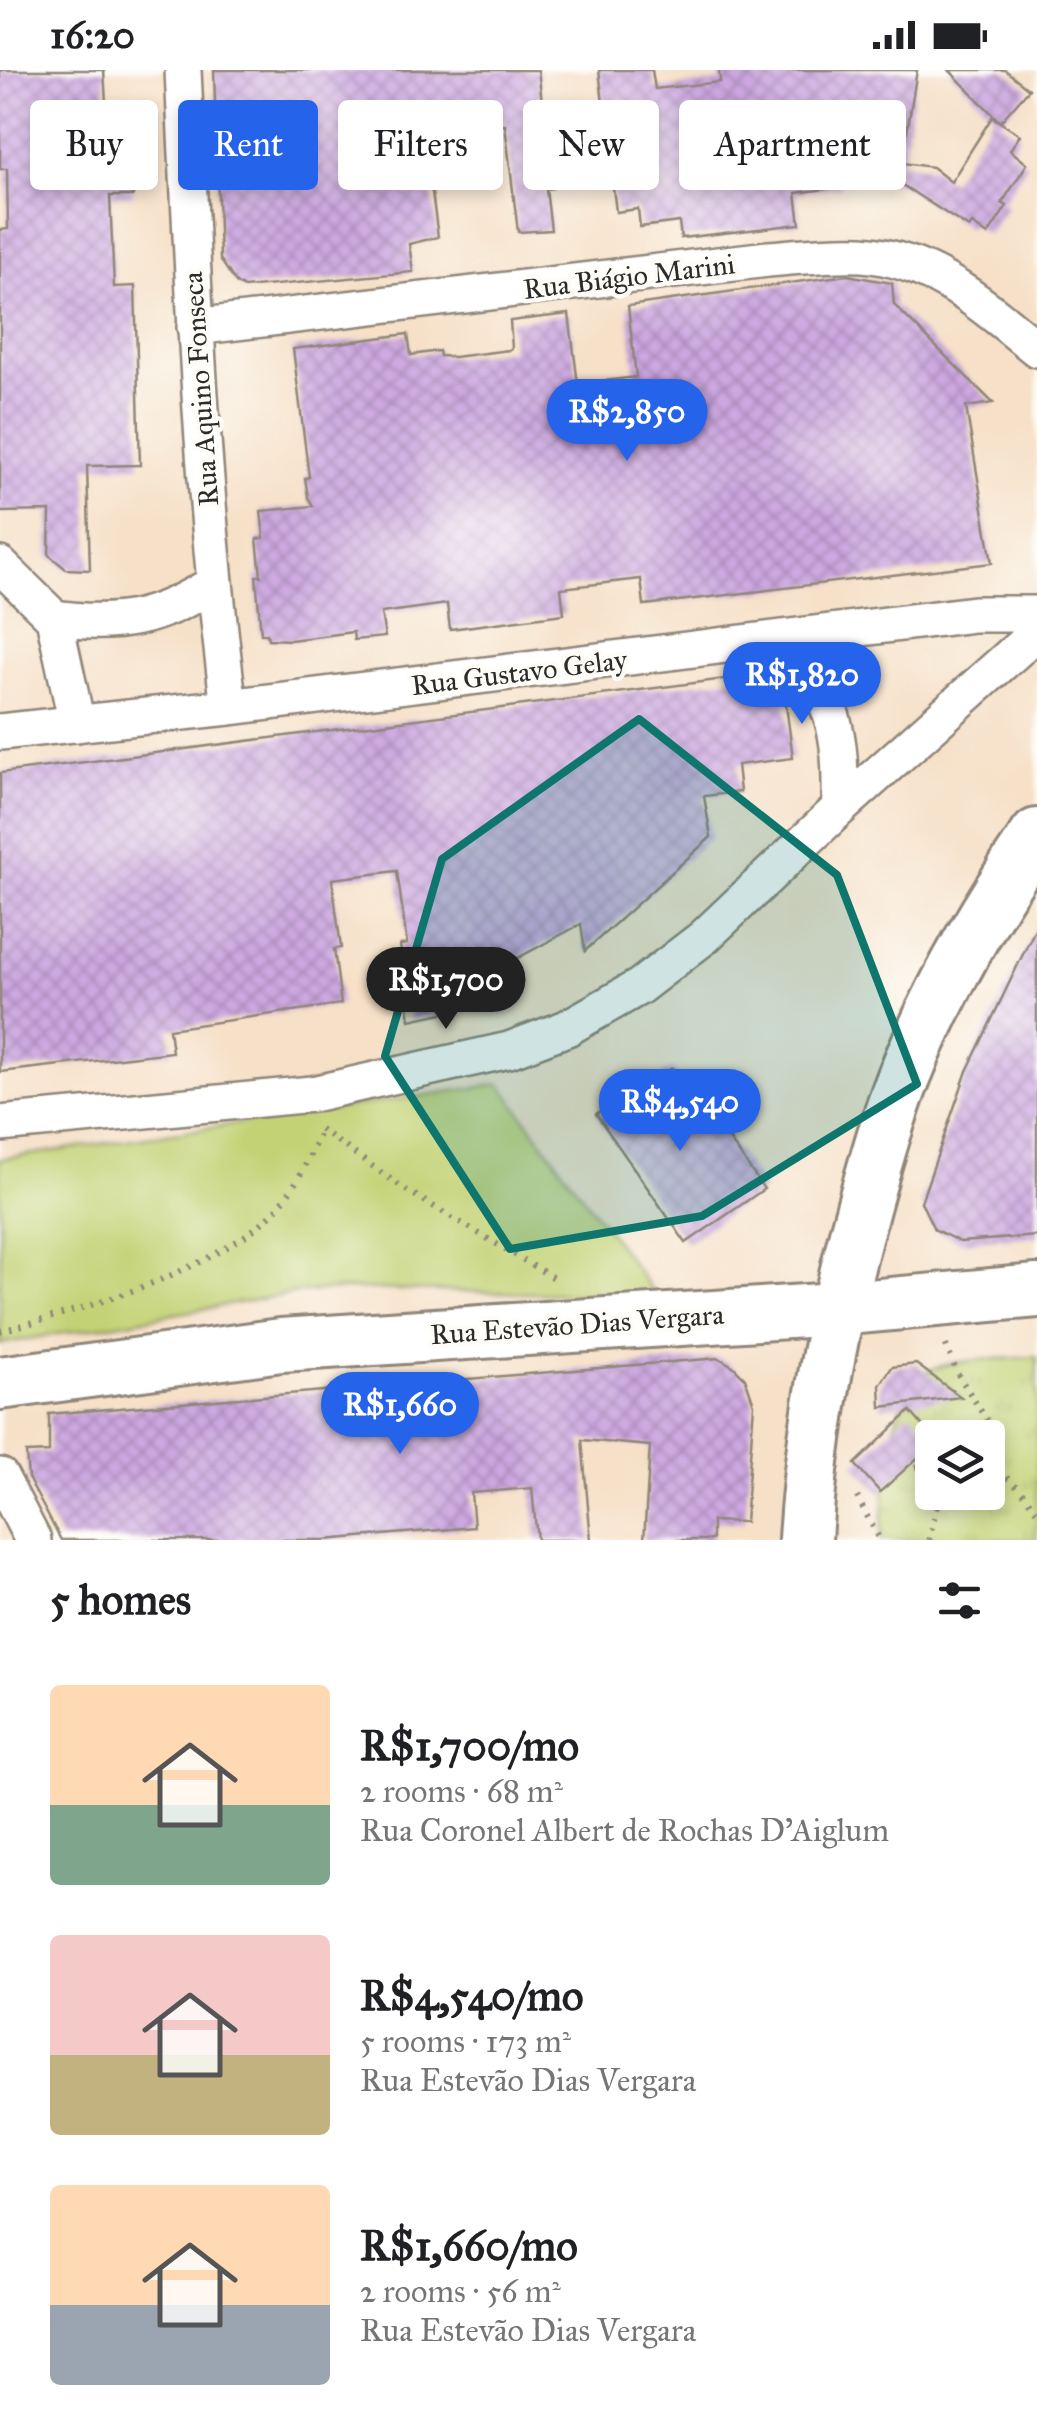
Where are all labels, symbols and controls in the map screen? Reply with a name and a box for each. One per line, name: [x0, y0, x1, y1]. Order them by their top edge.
text: 16:20: [50, 12, 135, 58]
chip: Buy: [30, 100, 158, 190]
chip: Rent: [178, 100, 318, 190]
chip: Filters: [338, 100, 503, 190]
chip: New: [523, 100, 659, 190]
chip: Apartment: [679, 100, 906, 190]
street label: Rua Biágio Marini: [521, 246, 737, 307]
street label: Rua Aquino Fonseca: [175, 270, 226, 507]
pin: R$2,850: [535, 379, 719, 464]
text: R$2,850: [569, 392, 685, 431]
street label: Rua Gustavo Gelay: [409, 642, 630, 703]
pin: R$1,820: [710, 642, 894, 727]
text: R$1,820: [745, 655, 859, 694]
pin: R$1,700: [354, 947, 538, 1032]
text: R$1,700: [388, 960, 504, 999]
pin: R$4,540: [588, 1069, 772, 1154]
text: R$4,540: [621, 1082, 739, 1121]
street label: Rua Estevão Dias Vergara: [429, 1297, 725, 1352]
pin: R$1,660: [308, 1372, 492, 1457]
text: R$1,660: [343, 1385, 457, 1424]
map controls: [915, 1420, 1005, 1510]
button: layers: [915, 1420, 1005, 1510]
icon: filters: [932, 1573, 987, 1628]
text: 5 homes: [50, 1574, 191, 1626]
text: R$1,700/mo: [360, 1720, 579, 1772]
icon: home: [130, 1725, 250, 1845]
text: 2 rooms · 68 m²: [360, 1772, 563, 1811]
text: Rua Coronel Albert de Rochas D'Aiglum: [360, 1811, 889, 1850]
text: R$4,540/mo: [360, 1970, 583, 2022]
icon: home: [130, 1975, 250, 2095]
text: 5 rooms · 173 m²: [360, 2022, 571, 2061]
text: Rua Estevão Dias Vergara: [360, 2061, 696, 2100]
text: R$1,660/mo: [360, 2220, 578, 2272]
icon: home: [130, 2225, 250, 2345]
text: 2 rooms · 56 m²: [360, 2272, 561, 2311]
text: Rua Estevão Dias Vergara: [360, 2311, 696, 2350]

